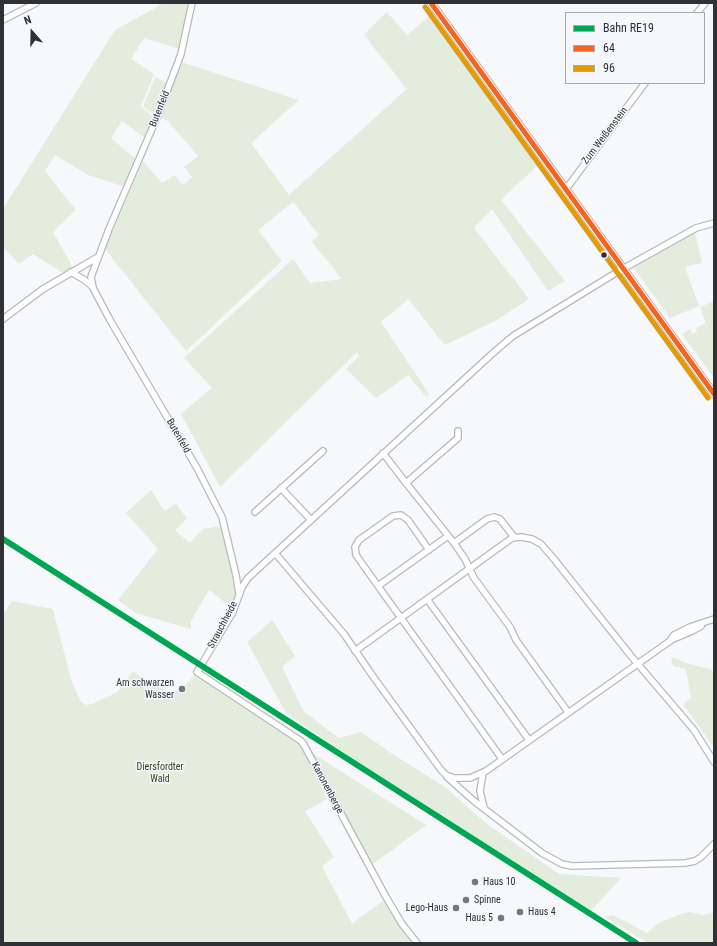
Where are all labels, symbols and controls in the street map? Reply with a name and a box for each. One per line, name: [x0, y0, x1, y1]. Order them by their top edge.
north arrow: [12, 12, 52, 52]
legend: [565, 12, 705, 84]
text: N: [22, 13, 33, 28]
text: Bahn RE19: [603, 21, 654, 35]
text: 64: [603, 41, 615, 55]
text: 96: [603, 61, 615, 75]
street label: Butenfeld: [147, 89, 173, 129]
street label: Zum Weißenstein: [580, 105, 630, 167]
unlabelled marker: [599, 250, 609, 260]
street label: Butenfeld: [163, 417, 193, 455]
street label: Strauchheide: [206, 599, 240, 651]
place label: Am schwarzen Wasser: [116, 677, 174, 700]
marker: Am schwarzen Wasser: [177, 684, 187, 694]
street label: Kanonenberge: [308, 760, 346, 816]
park label: Diersfordter Wald: [136, 761, 184, 784]
place label: Haus 10: [483, 876, 516, 888]
marker: Haus 10: [470, 877, 480, 887]
place label: Spinne: [474, 894, 501, 906]
marker: Spinne: [461, 895, 471, 905]
place label: Lego-Haus: [406, 902, 448, 914]
marker: Lego-Haus: [451, 903, 461, 913]
place label: Haus 4: [528, 906, 556, 918]
marker: Haus 4: [515, 907, 525, 917]
place label: Haus 5: [465, 912, 493, 924]
marker: Haus 5: [496, 913, 506, 923]

